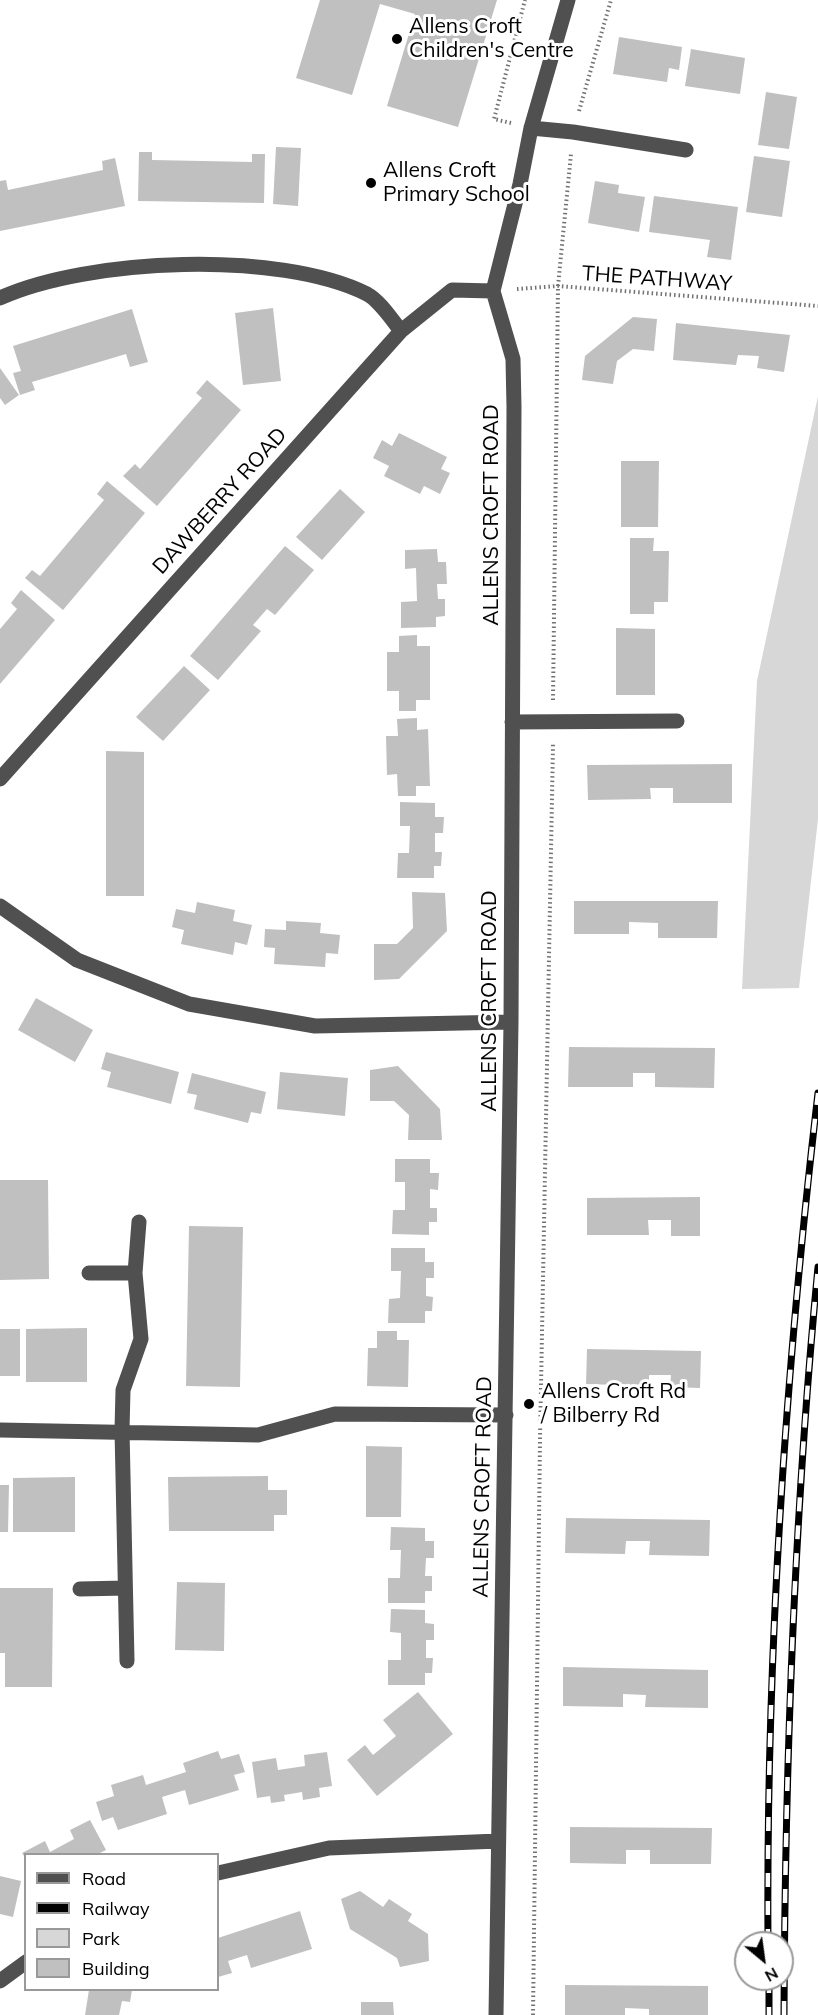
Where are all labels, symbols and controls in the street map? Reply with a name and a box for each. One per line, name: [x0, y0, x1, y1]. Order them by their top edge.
place label: Allens Croft Children's Centre: [409, 14, 574, 64]
marker: Allens Croft Children's Centre: [390, 32, 404, 46]
place label: Allens Croft Primary School: [383, 158, 530, 208]
marker: Allens Croft Primary School: [364, 176, 378, 190]
street label: THE PATHWAY: [581, 261, 733, 297]
street label: ALLENS CROFT ROAD: [479, 404, 505, 626]
street label: DAWBERRY ROAD: [148, 423, 292, 579]
street label: ALLENS CROFT ROAD: [477, 890, 503, 1112]
street label: ALLENS CROFT ROAD: [468, 1376, 498, 1598]
place label: Allens Croft Rd / Bilberry Rd: [541, 1379, 686, 1429]
marker: Allens Croft Rd / Bilberry Rd: [522, 1397, 536, 1411]
legend: [24, 1853, 219, 1991]
text: Road: [82, 1867, 126, 1890]
text: Railway: [82, 1897, 150, 1920]
text: Park: [82, 1927, 120, 1950]
north arrow: [734, 1931, 794, 1991]
text: Building: [82, 1957, 150, 1980]
text: N: [762, 1963, 782, 1987]

